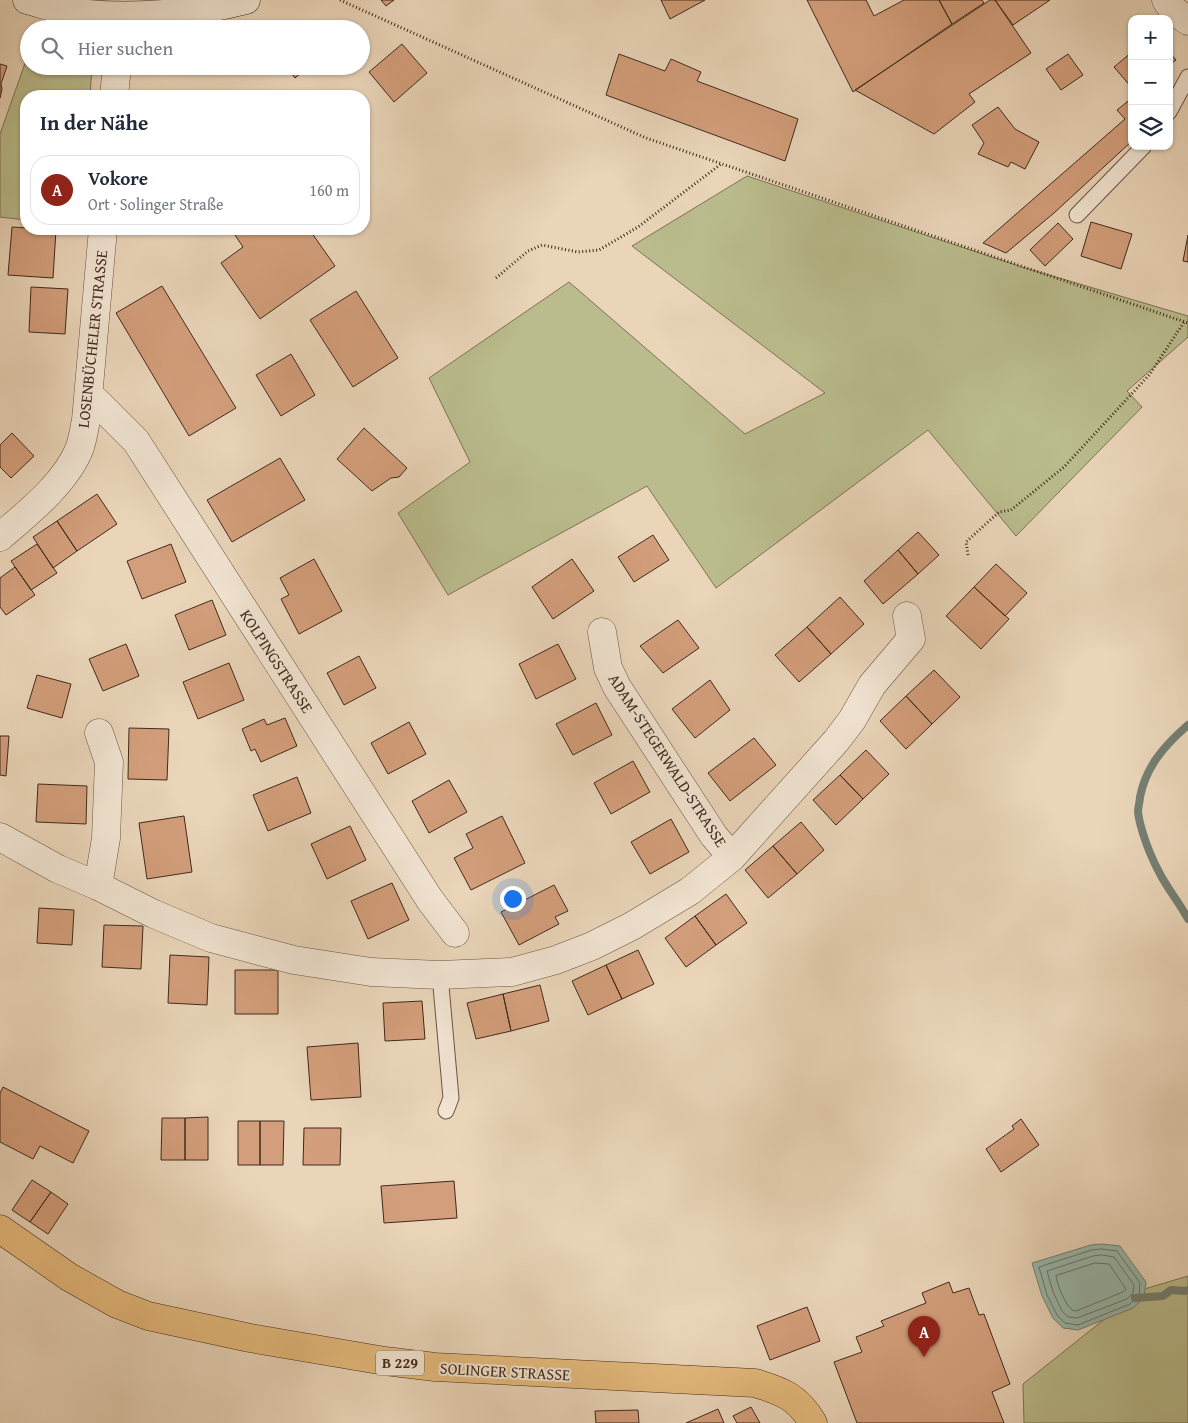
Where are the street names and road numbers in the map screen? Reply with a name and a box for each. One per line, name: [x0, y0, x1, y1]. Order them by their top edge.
street label: LOSENBÜCHELER STRASSE: [71, 249, 113, 429]
street label: KOLPINGSTRASSE: [234, 604, 320, 718]
street label: ADAM-STEGERWALD-STRASSE: [603, 668, 733, 852]
road number: B 229: [376, 1350, 424, 1376]
street label: SOLINGER STRASSE: [439, 1356, 571, 1386]

